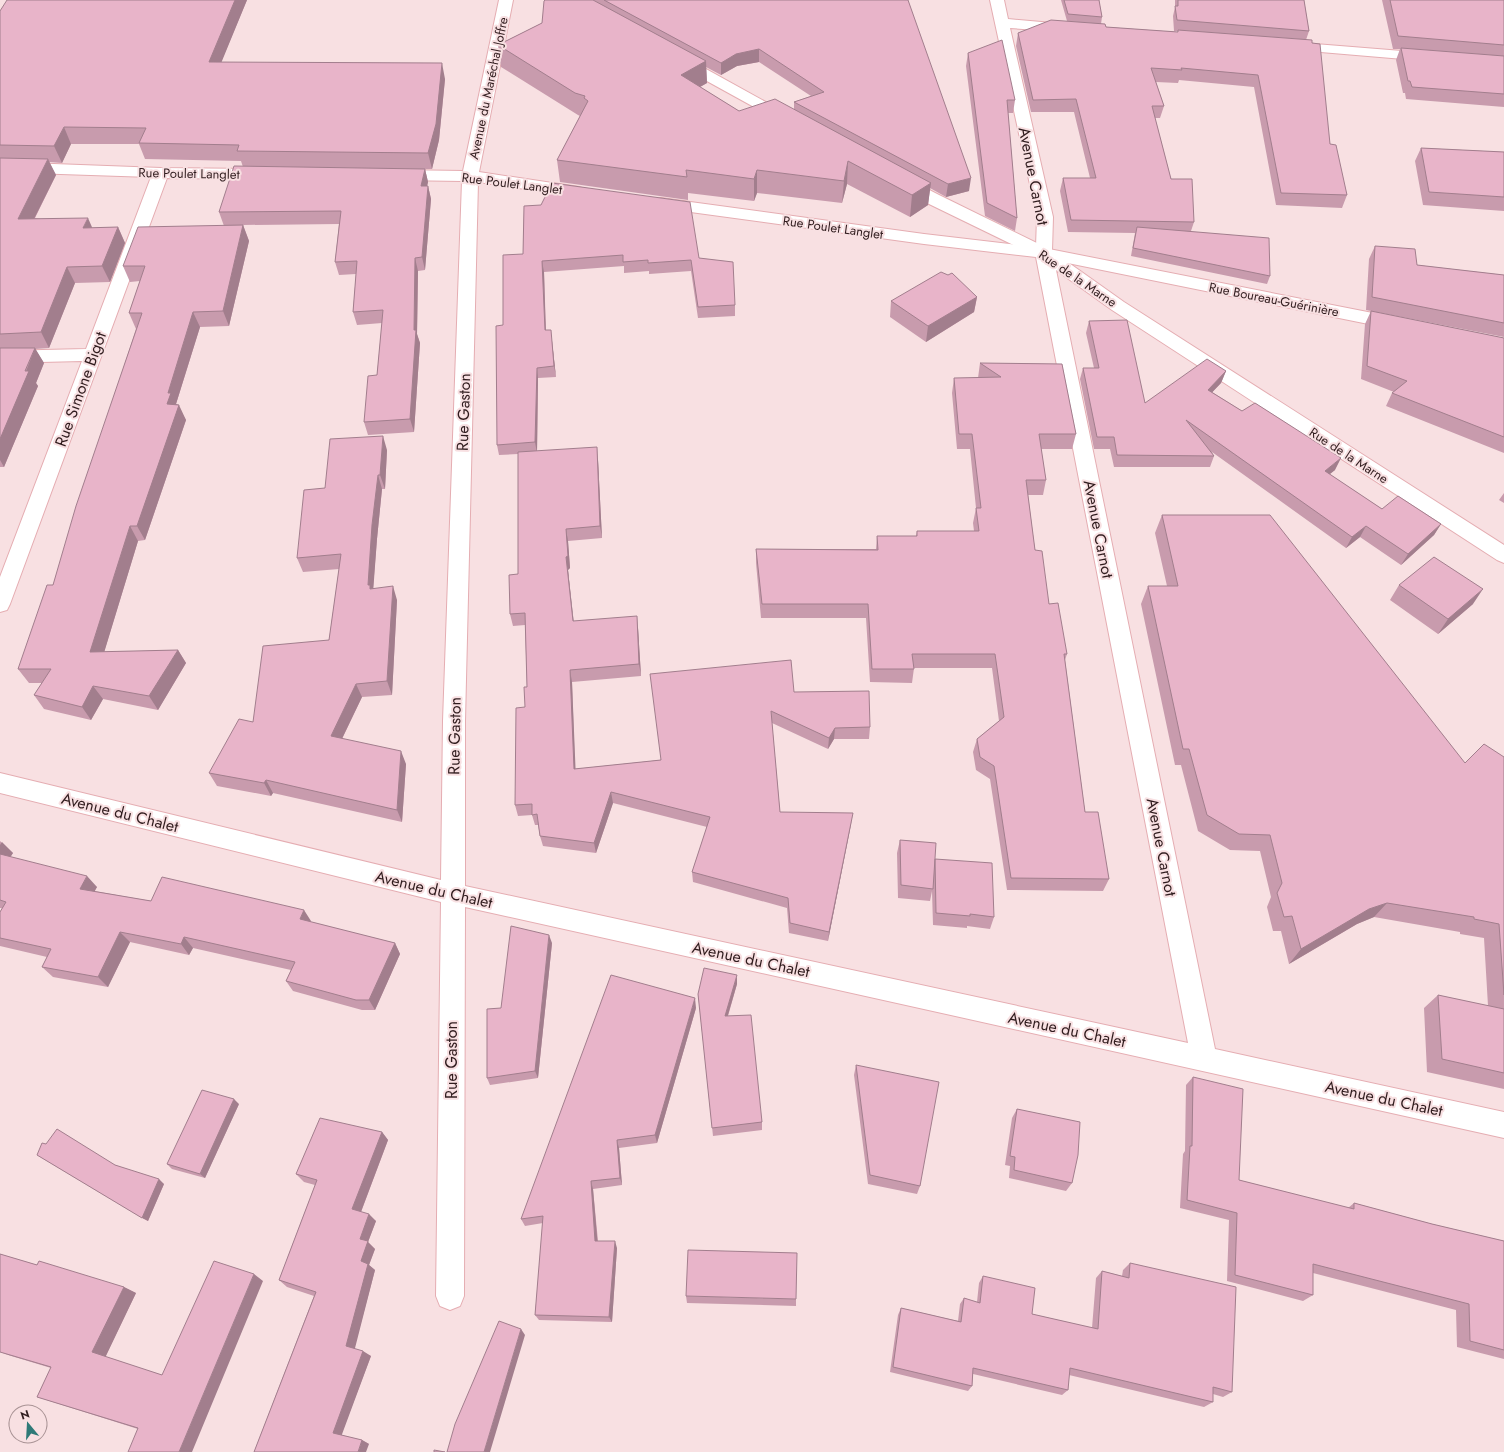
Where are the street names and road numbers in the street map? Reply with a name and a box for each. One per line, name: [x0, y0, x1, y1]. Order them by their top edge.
street label: Avenue du Maréchal Joffre: [464, 15, 513, 161]
street label: Avenue Carnot: [1013, 125, 1054, 227]
street label: Rue Poulet Langlet: [138, 163, 241, 184]
street label: Rue Poulet Langlet: [461, 168, 564, 199]
street label: Rue Poulet Langlet: [781, 211, 885, 244]
street label: Rue de la Marne: [1035, 245, 1121, 312]
street label: Rue Boureau-Guérinière: [1207, 278, 1341, 321]
street label: Rue Simone Bigot: [49, 328, 112, 450]
street label: Rue Gaston: [451, 373, 476, 451]
street label: Rue de la Marne: [1306, 423, 1392, 488]
street label: Avenue Carnot: [1078, 478, 1119, 580]
street label: Rue Gaston: [442, 697, 467, 775]
street label: Avenue du Chalet: [59, 787, 181, 838]
street label: Avenue Carnot: [1141, 796, 1182, 898]
street label: Avenue du Chalet: [373, 865, 495, 914]
street label: Avenue du Chalet: [690, 936, 812, 983]
street label: Avenue du Chalet: [1006, 1006, 1128, 1053]
street label: Rue Gaston: [440, 1021, 463, 1099]
street label: Avenue du Chalet: [1323, 1075, 1445, 1122]

